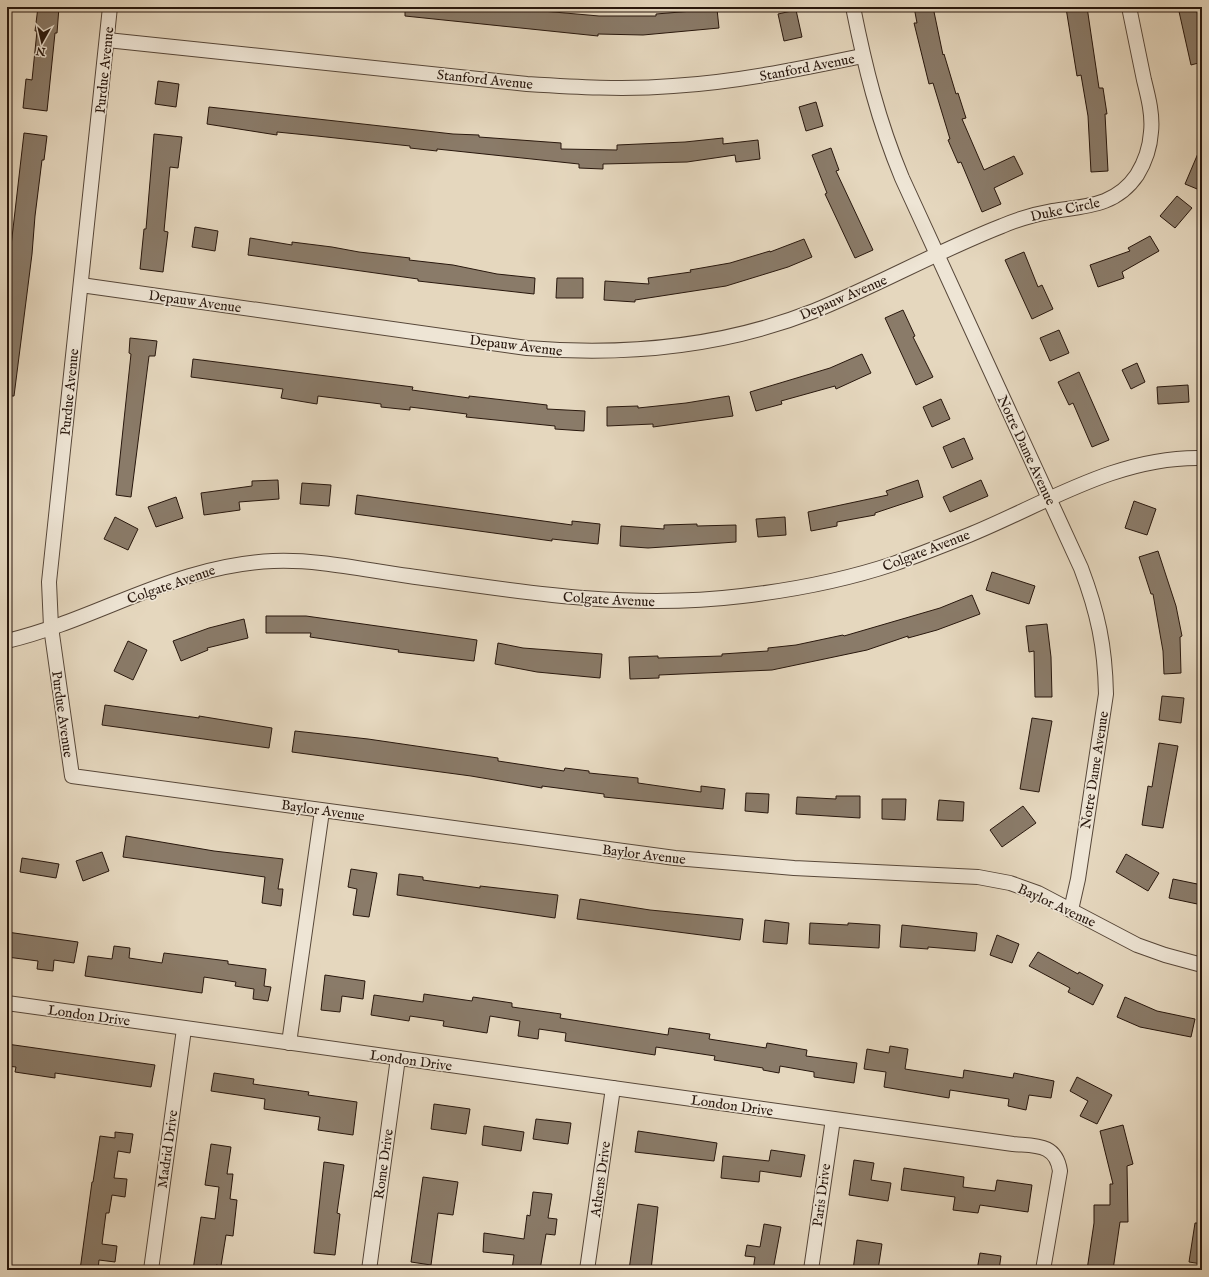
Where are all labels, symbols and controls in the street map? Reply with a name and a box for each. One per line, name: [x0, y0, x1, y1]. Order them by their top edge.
north arrow: [22, 22, 62, 62]
street label: Purdue Avenue: [91, 25, 119, 115]
text: N: [35, 43, 47, 59]
street label: Stanford Avenue: [758, 50, 857, 86]
street label: Stanford Avenue: [436, 66, 534, 94]
street label: Duke Circle: [1029, 194, 1102, 226]
street label: Depauw Avenue: [797, 271, 891, 324]
street label: Depauw Avenue: [147, 287, 243, 317]
street label: Depauw Avenue: [468, 331, 564, 361]
street label: Purdue Avenue: [56, 347, 84, 437]
street label: Notre Dame Avenue: [993, 393, 1060, 509]
street label: Colgate Avenue: [880, 526, 973, 576]
street label: Colgate Avenue: [125, 561, 218, 608]
street label: Colgate Avenue: [563, 589, 656, 611]
street label: Purdue Avenue: [47, 670, 77, 759]
street label: Notre Dame Avenue: [1077, 709, 1113, 830]
street label: Baylor Avenue: [280, 796, 366, 826]
street label: Baylor Avenue: [601, 841, 687, 869]
street label: Baylor Avenue: [1015, 880, 1099, 932]
street label: London Drive: [46, 1001, 132, 1031]
street label: London Drive: [368, 1046, 454, 1076]
street label: London Drive: [689, 1091, 775, 1121]
street label: Madrid Drive: [154, 1108, 182, 1189]
street label: Rome Drive: [370, 1127, 398, 1201]
street label: Athens Drive: [587, 1140, 615, 1219]
street label: Paris Drive: [809, 1162, 835, 1228]

